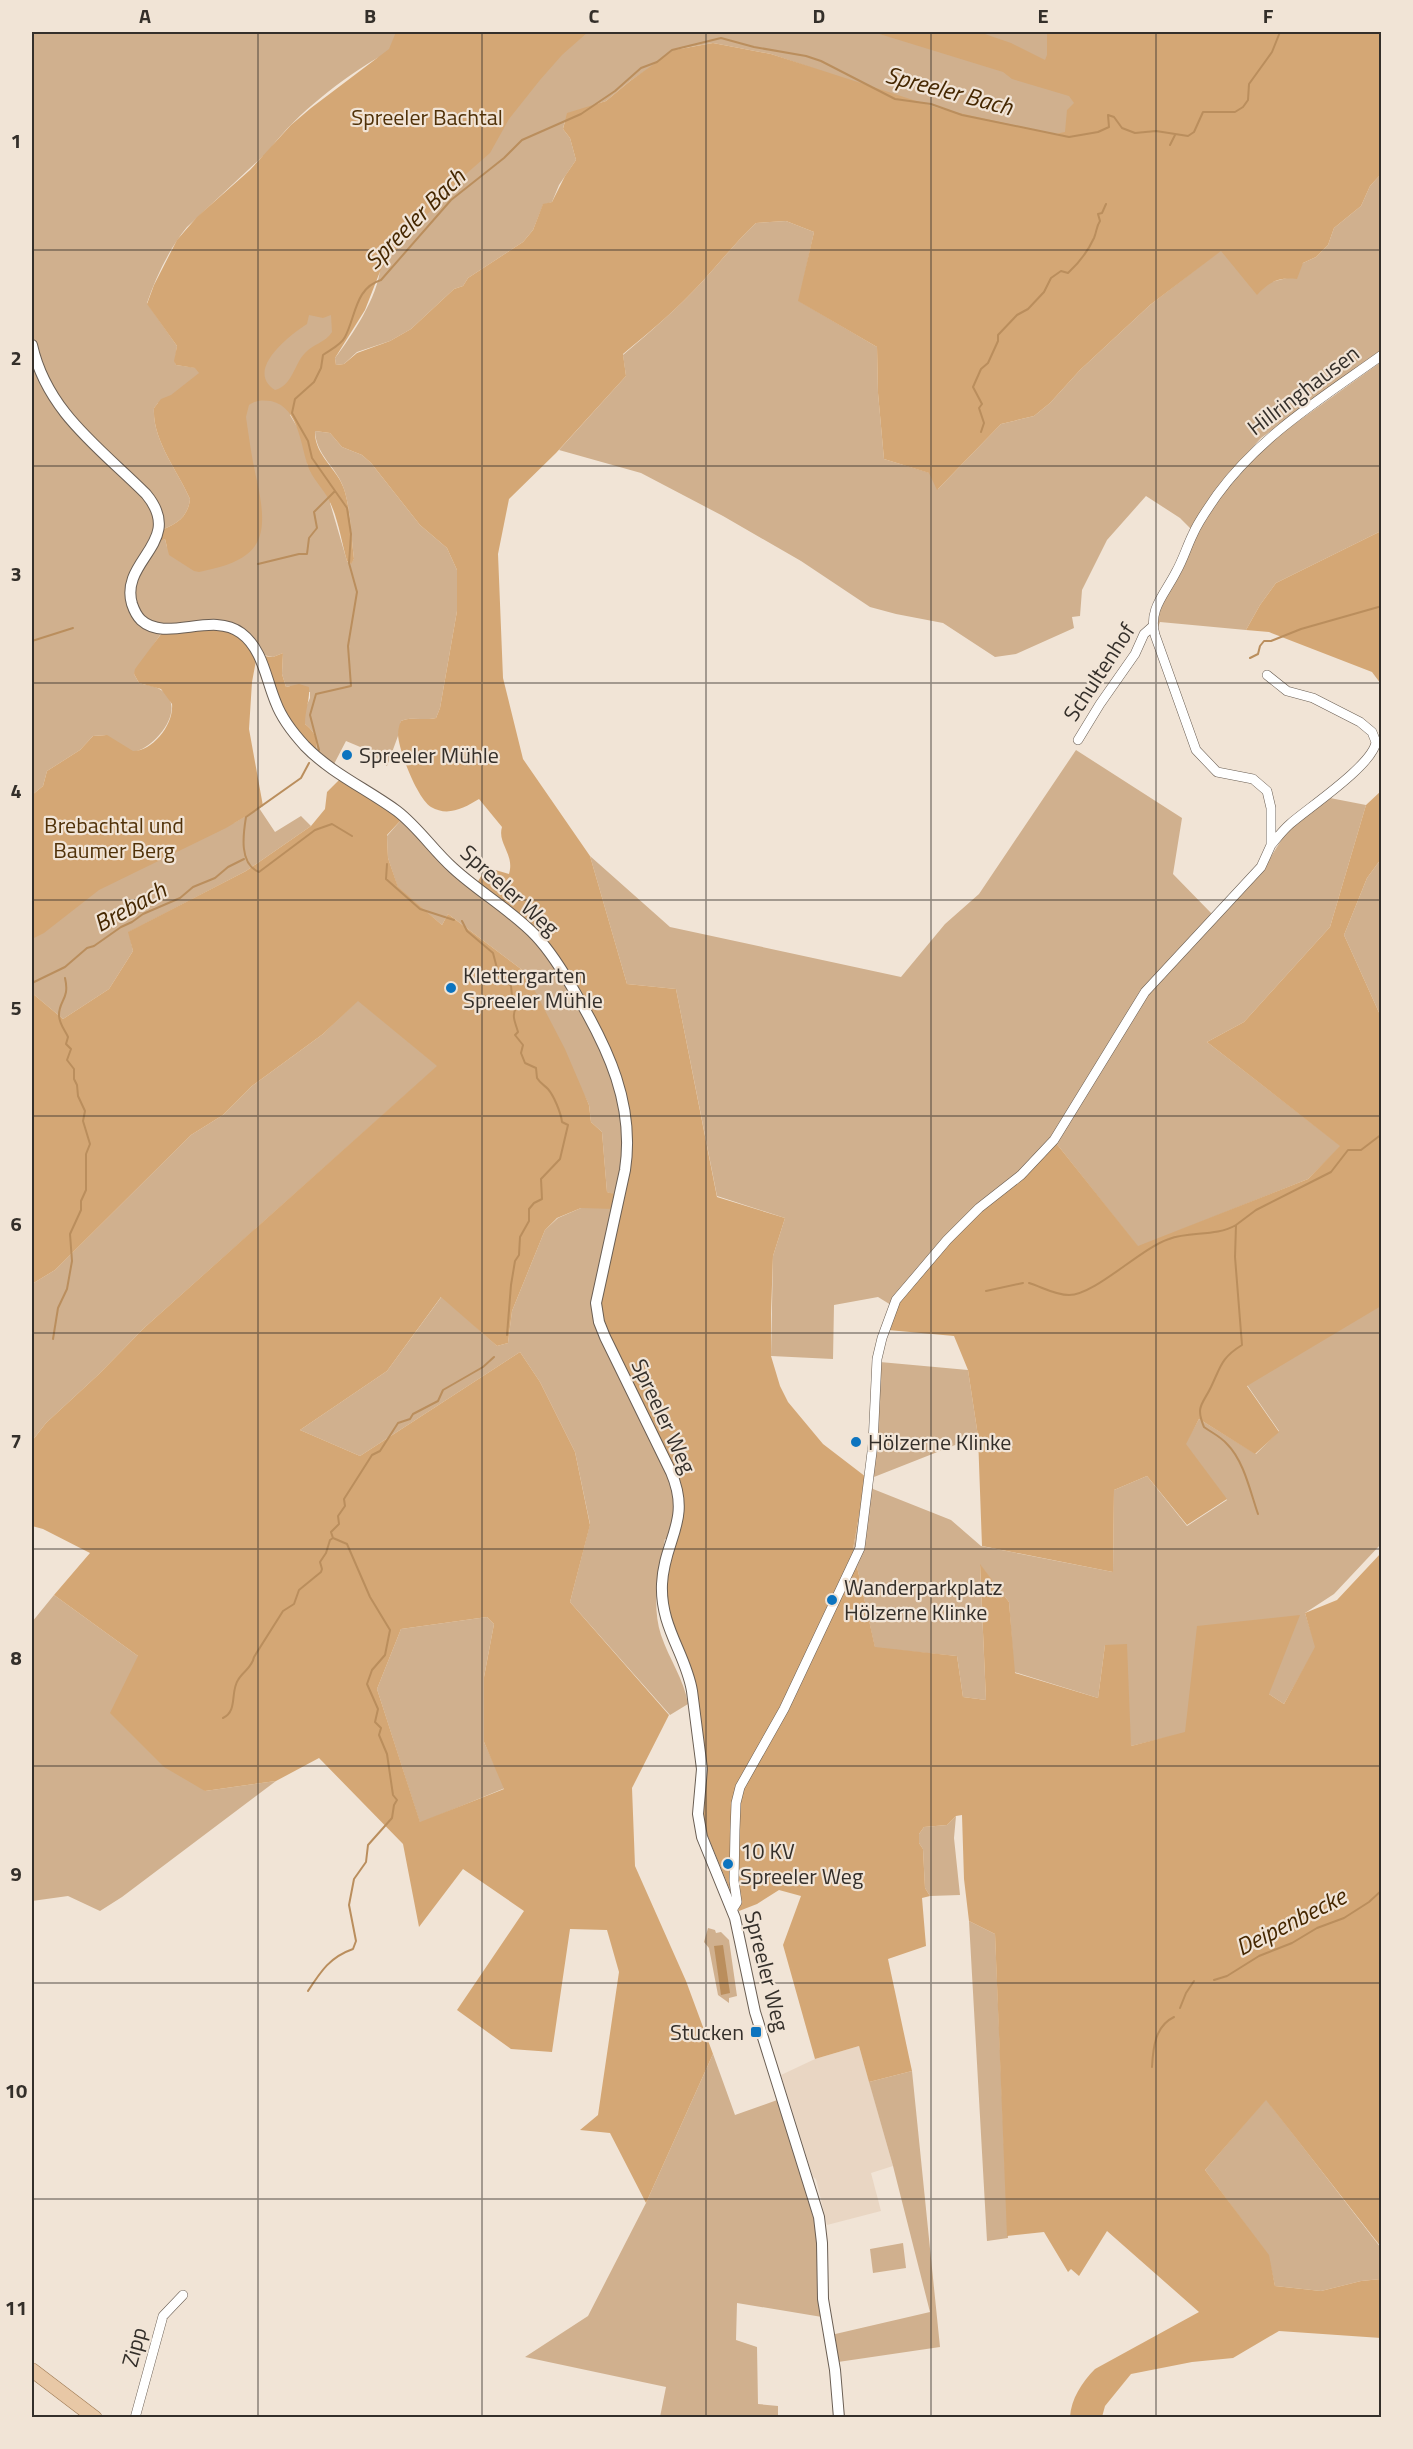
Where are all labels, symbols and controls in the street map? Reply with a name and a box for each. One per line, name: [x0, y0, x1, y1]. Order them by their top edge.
text: A: [139, 0, 151, 31]
text: B: [364, 0, 376, 31]
text: C: [589, 0, 600, 31]
text: D: [813, 0, 825, 31]
text: E: [1037, 0, 1049, 31]
text: F: [1263, 0, 1274, 31]
water label: Spreeler Bach: [882, 56, 1018, 125]
park label: Spreeler Bachtal: [351, 100, 503, 134]
text: 1: [10, 125, 22, 156]
water label: Spreeler Bach: [356, 159, 474, 277]
street label: Hillringhausen: [1240, 336, 1366, 444]
text: 2: [10, 342, 22, 373]
text: 3: [10, 558, 22, 589]
street label: Schultenhof: [1054, 615, 1144, 728]
place label: Spreeler Mühle: [359, 738, 499, 772]
marker: Spreeler Mühle: [340, 748, 354, 762]
text: 4: [10, 775, 22, 806]
park label: Brebachtal und Baumer Berg: [44, 808, 184, 867]
street label: Spreeler Weg: [453, 836, 567, 944]
water label: Brebach: [87, 871, 173, 941]
place label: Klettergarten Spreeler Mühle: [463, 958, 603, 1017]
marker: Klettergarten Spreeler Mühle: [444, 981, 458, 995]
text: 5: [10, 992, 22, 1023]
text: 6: [10, 1208, 22, 1239]
street label: Spreeler Weg: [623, 1353, 705, 1479]
text: 7: [10, 1425, 22, 1456]
place label: Hölzerne Klinke: [868, 1425, 1011, 1459]
marker: Hölzerne Klinke: [849, 1435, 863, 1449]
place label: Wanderparkplatz Hölzerne Klinke: [844, 1570, 1003, 1629]
marker: Wanderparkplatz Hölzerne Klinke: [825, 1593, 839, 1607]
text: 8: [10, 1642, 22, 1673]
place label: 10 KV Spreeler Weg: [740, 1834, 863, 1893]
marker: 10 KV Spreeler Weg: [721, 1857, 735, 1871]
text: 9: [10, 1858, 22, 1889]
water label: Deipenbecke: [1229, 1877, 1354, 1964]
street label: Spreeler Weg: [736, 1907, 798, 2035]
place label: Stucken: [670, 2015, 744, 2049]
marker: Stucken: [749, 2025, 763, 2039]
text: 10: [5, 2075, 27, 2106]
text: 11: [5, 2292, 27, 2323]
street label: Zipp: [112, 2323, 156, 2371]

